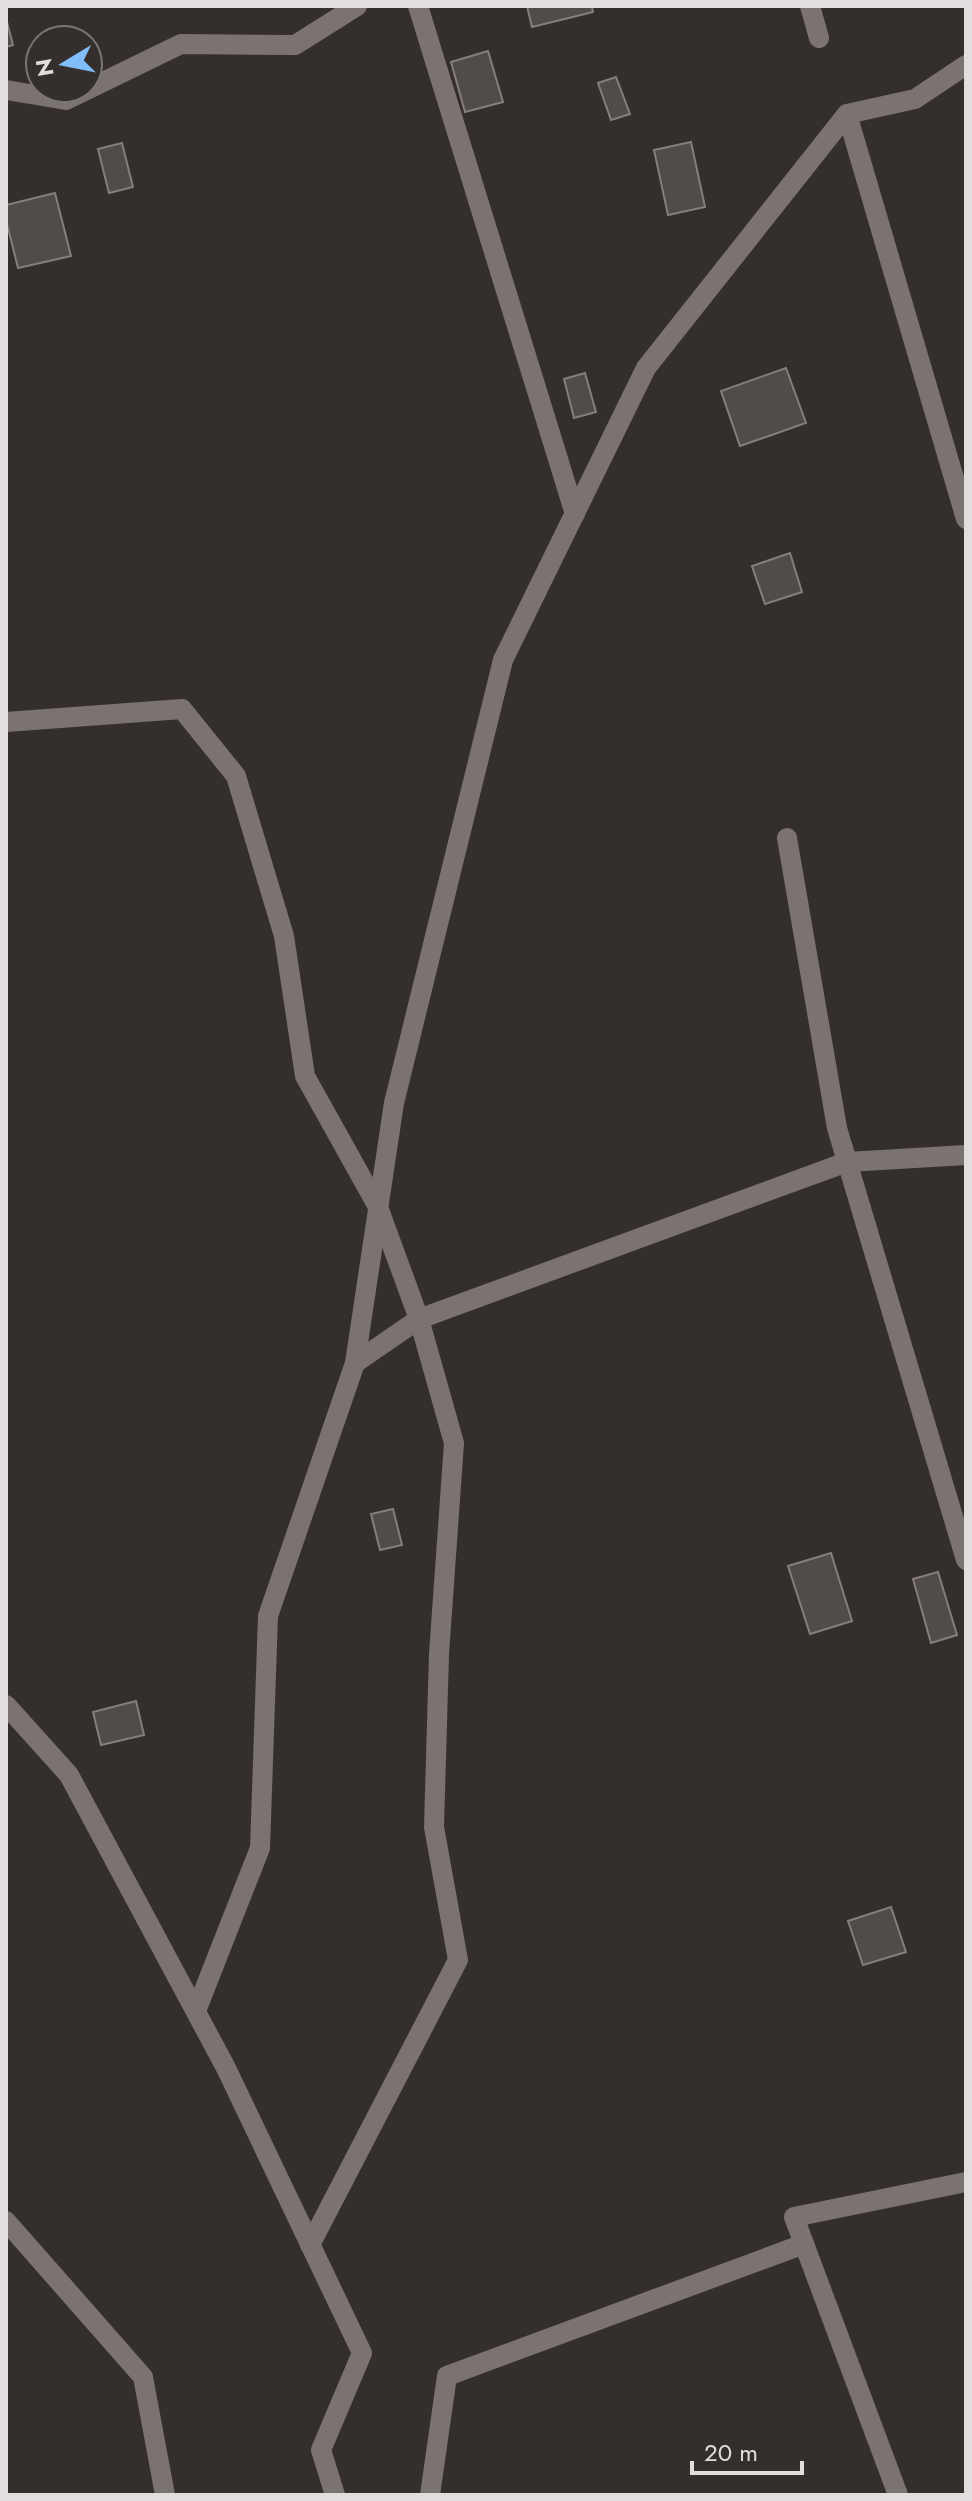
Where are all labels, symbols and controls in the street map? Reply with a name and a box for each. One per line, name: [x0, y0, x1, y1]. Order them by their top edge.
north arrow: [24, 24, 104, 104]
text: N: [27, 56, 62, 79]
scale bar: [692, 2425, 802, 2475]
text: 20 m: [704, 2435, 758, 2470]

